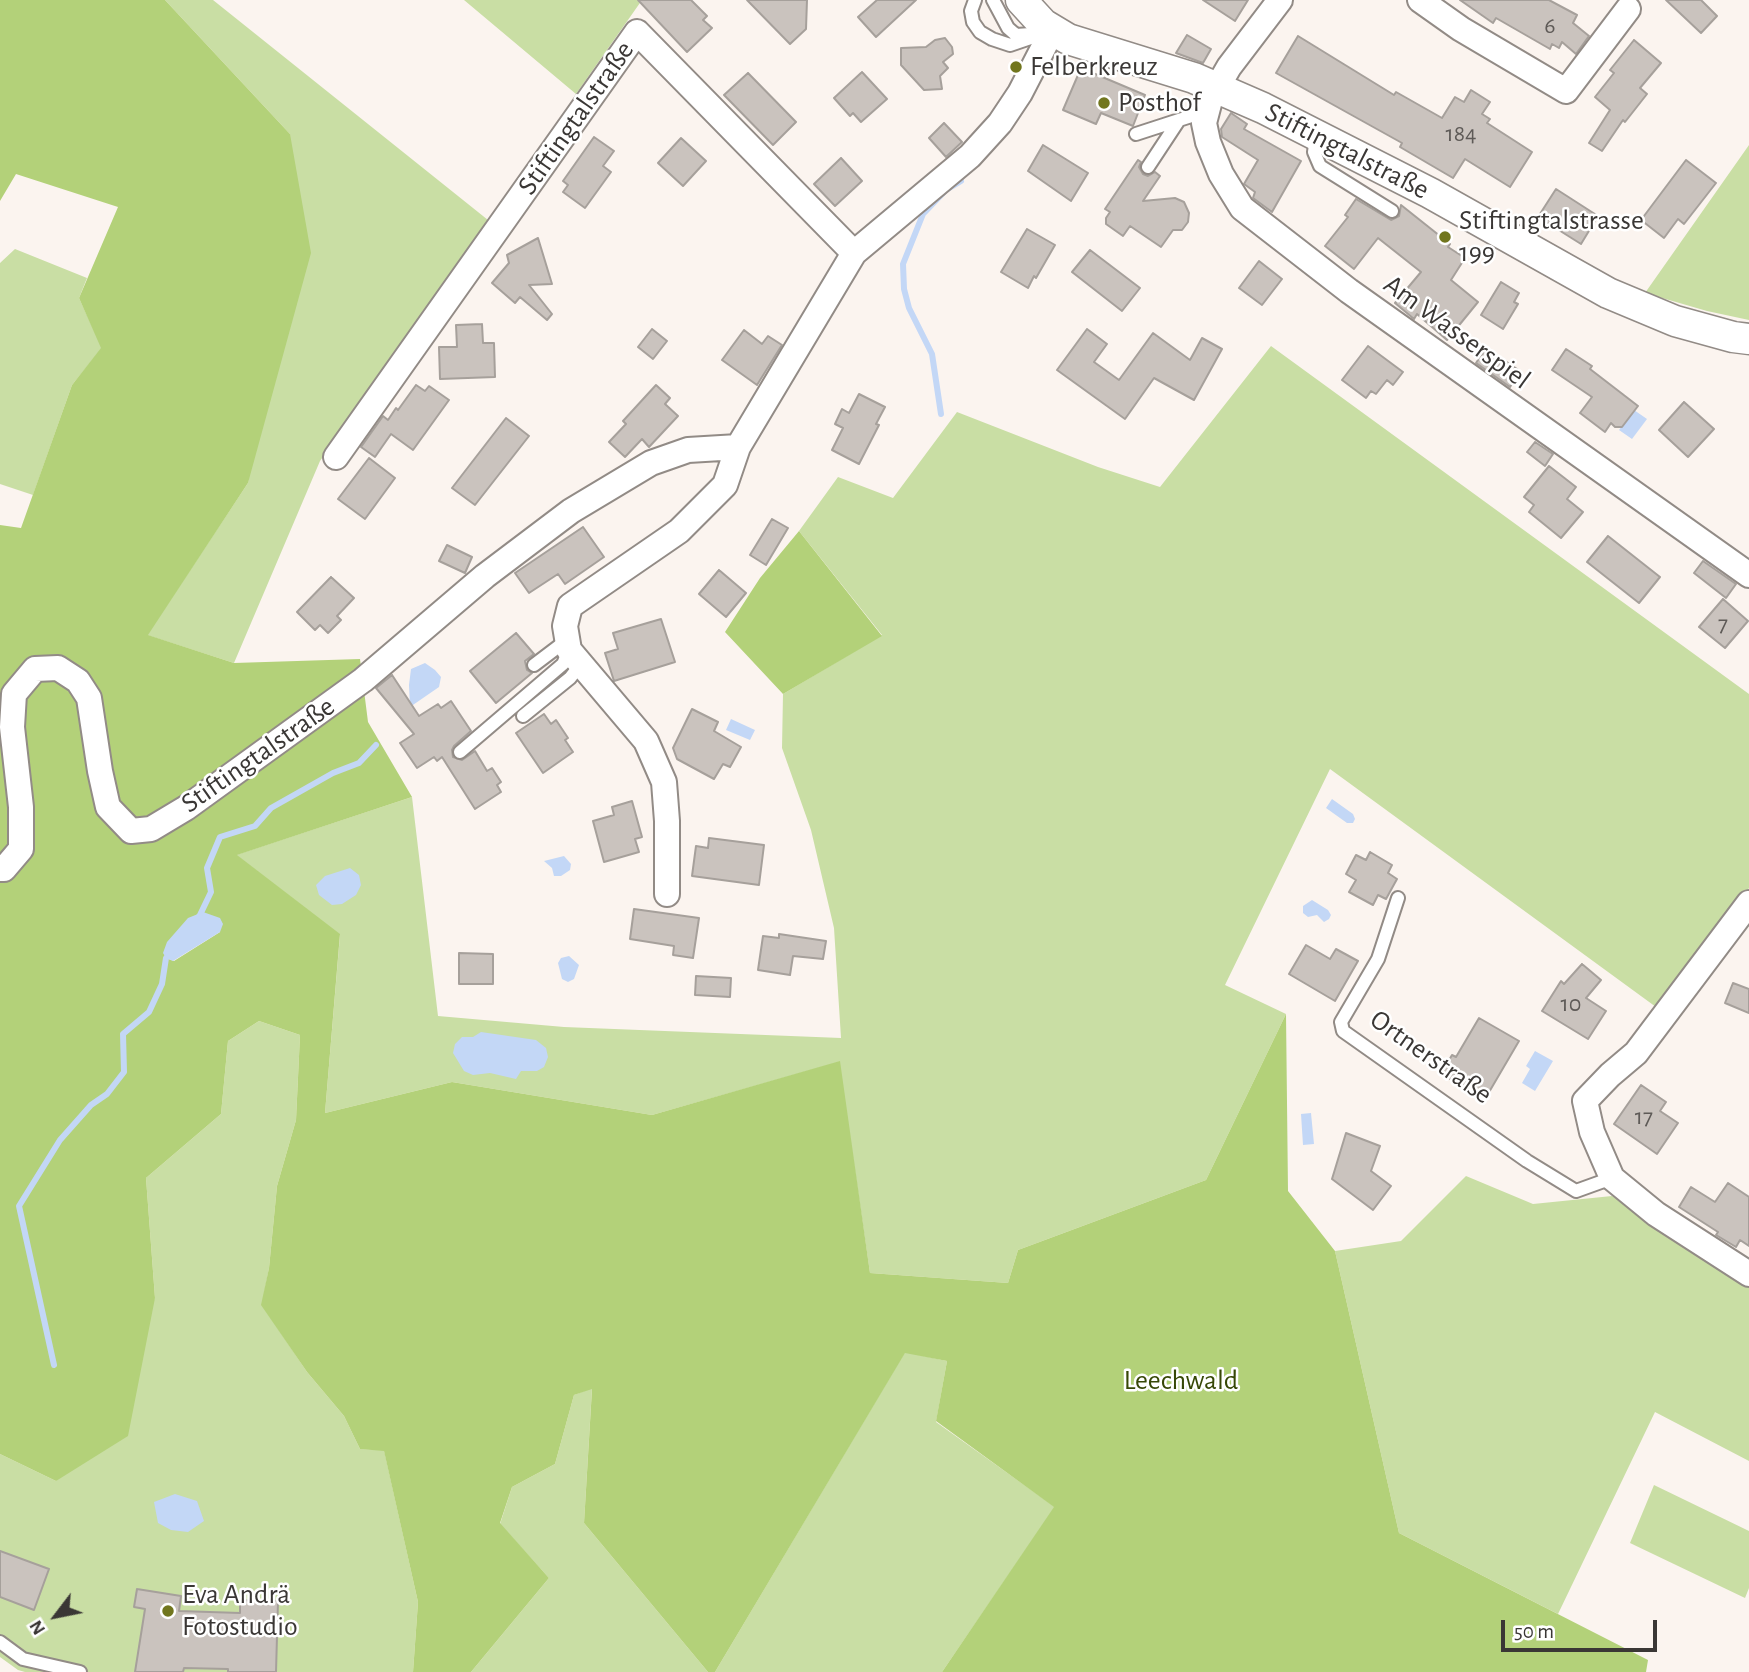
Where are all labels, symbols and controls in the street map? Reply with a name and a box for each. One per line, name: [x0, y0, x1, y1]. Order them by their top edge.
house number: 6: [1544, 12, 1556, 40]
street label: Stiftingtalstraße: [511, 35, 641, 201]
place label: Felberkreuz: [1030, 50, 1158, 84]
marker: Felberkreuz: [1008, 59, 1024, 75]
place label: Posthof: [1118, 86, 1201, 120]
marker: Posthof: [1096, 95, 1112, 111]
street label: Stiftingtalstraße: [1259, 95, 1435, 207]
house number: 184: [1445, 120, 1477, 148]
place label: Stiftingtalstrasse 199: [1459, 204, 1644, 270]
marker: Stiftingtalstrasse 199: [1437, 229, 1453, 245]
street label: Am Wasserspiel: [1377, 267, 1537, 397]
house number: 7: [1718, 610, 1728, 638]
street label: Stiftingtalstraße: [175, 690, 341, 820]
house number: 10: [1561, 990, 1581, 1018]
street label: Ortnerstraße: [1363, 1003, 1499, 1111]
house number: 17: [1635, 1103, 1653, 1131]
park label: Leechwald: [1124, 1364, 1238, 1398]
place label: Eva Andrä Fotostudio: [182, 1578, 298, 1644]
north arrow: [21, 1581, 91, 1651]
marker: Eva Andrä Fotostudio: [160, 1603, 176, 1619]
scale bar: [1504, 1606, 1660, 1650]
text: N: [26, 1617, 49, 1638]
text: 50 m: [1514, 1621, 1554, 1642]

